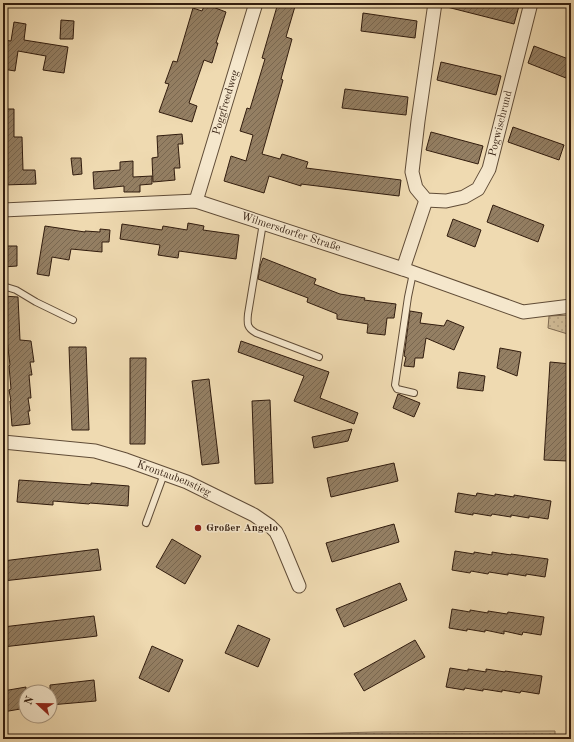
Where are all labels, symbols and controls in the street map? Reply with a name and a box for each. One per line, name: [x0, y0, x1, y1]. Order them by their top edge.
street label: Poggfreedweg: [211, 69, 241, 136]
street label: Pogwischrund: [487, 89, 514, 158]
street label: Wilmersdorfer Straße: [240, 211, 342, 254]
street label: Krontaubenstieg: [135, 459, 213, 498]
marker: Großer Angelo: [193, 523, 203, 533]
place label: Großer Angelo: [206, 523, 278, 534]
north arrow: [18, 684, 58, 724]
text: N: [23, 694, 37, 707]

